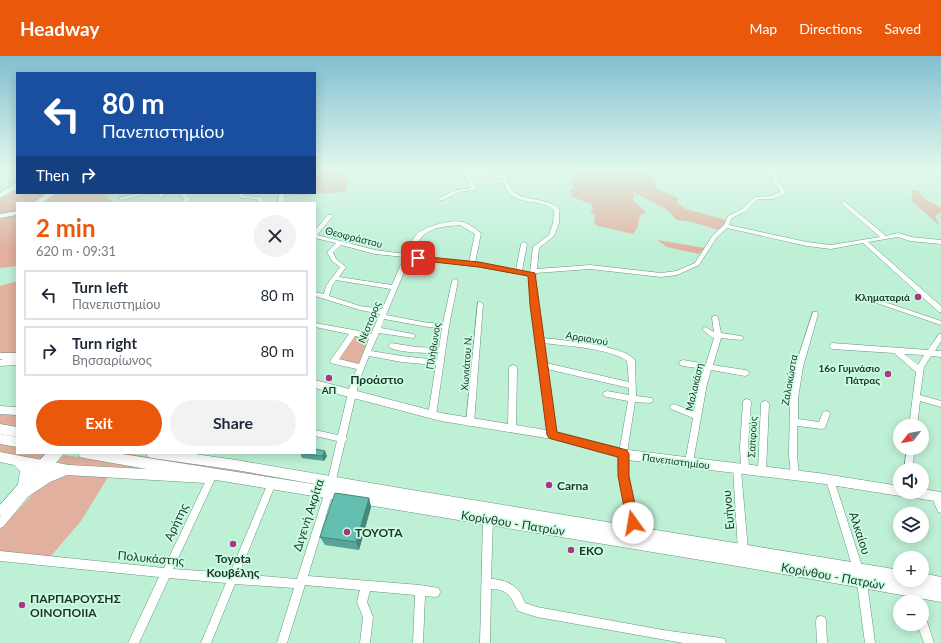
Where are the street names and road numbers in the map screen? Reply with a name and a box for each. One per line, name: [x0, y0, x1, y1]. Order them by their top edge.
street label: Θεοφράστου: [324, 224, 384, 250]
street label: Νέστορος: [355, 299, 383, 345]
street label: Πλήθωνος: [423, 321, 443, 370]
street label: Αρριανού: [565, 328, 609, 348]
street label: Χωνιάτου Ν.: [458, 335, 474, 391]
street label: Ζαλοκώστα: [779, 353, 799, 406]
street label: Μαλακάση: [683, 362, 705, 412]
street label: Σαπφούς: [745, 416, 759, 458]
street label: Πανεπιστημίου: [641, 451, 711, 471]
street label: Διγενή Ακρίτα: [289, 476, 327, 553]
street label: Ευήνου: [719, 490, 737, 530]
street label: Αρήτης: [161, 500, 191, 543]
street label: Κορίνθου - Πατρών: [460, 507, 566, 539]
street label: Αλκαίου: [846, 510, 874, 556]
street label: Πολυκάστης: [117, 548, 185, 568]
street label: Κορίνθου - Πατρών: [780, 560, 886, 592]

